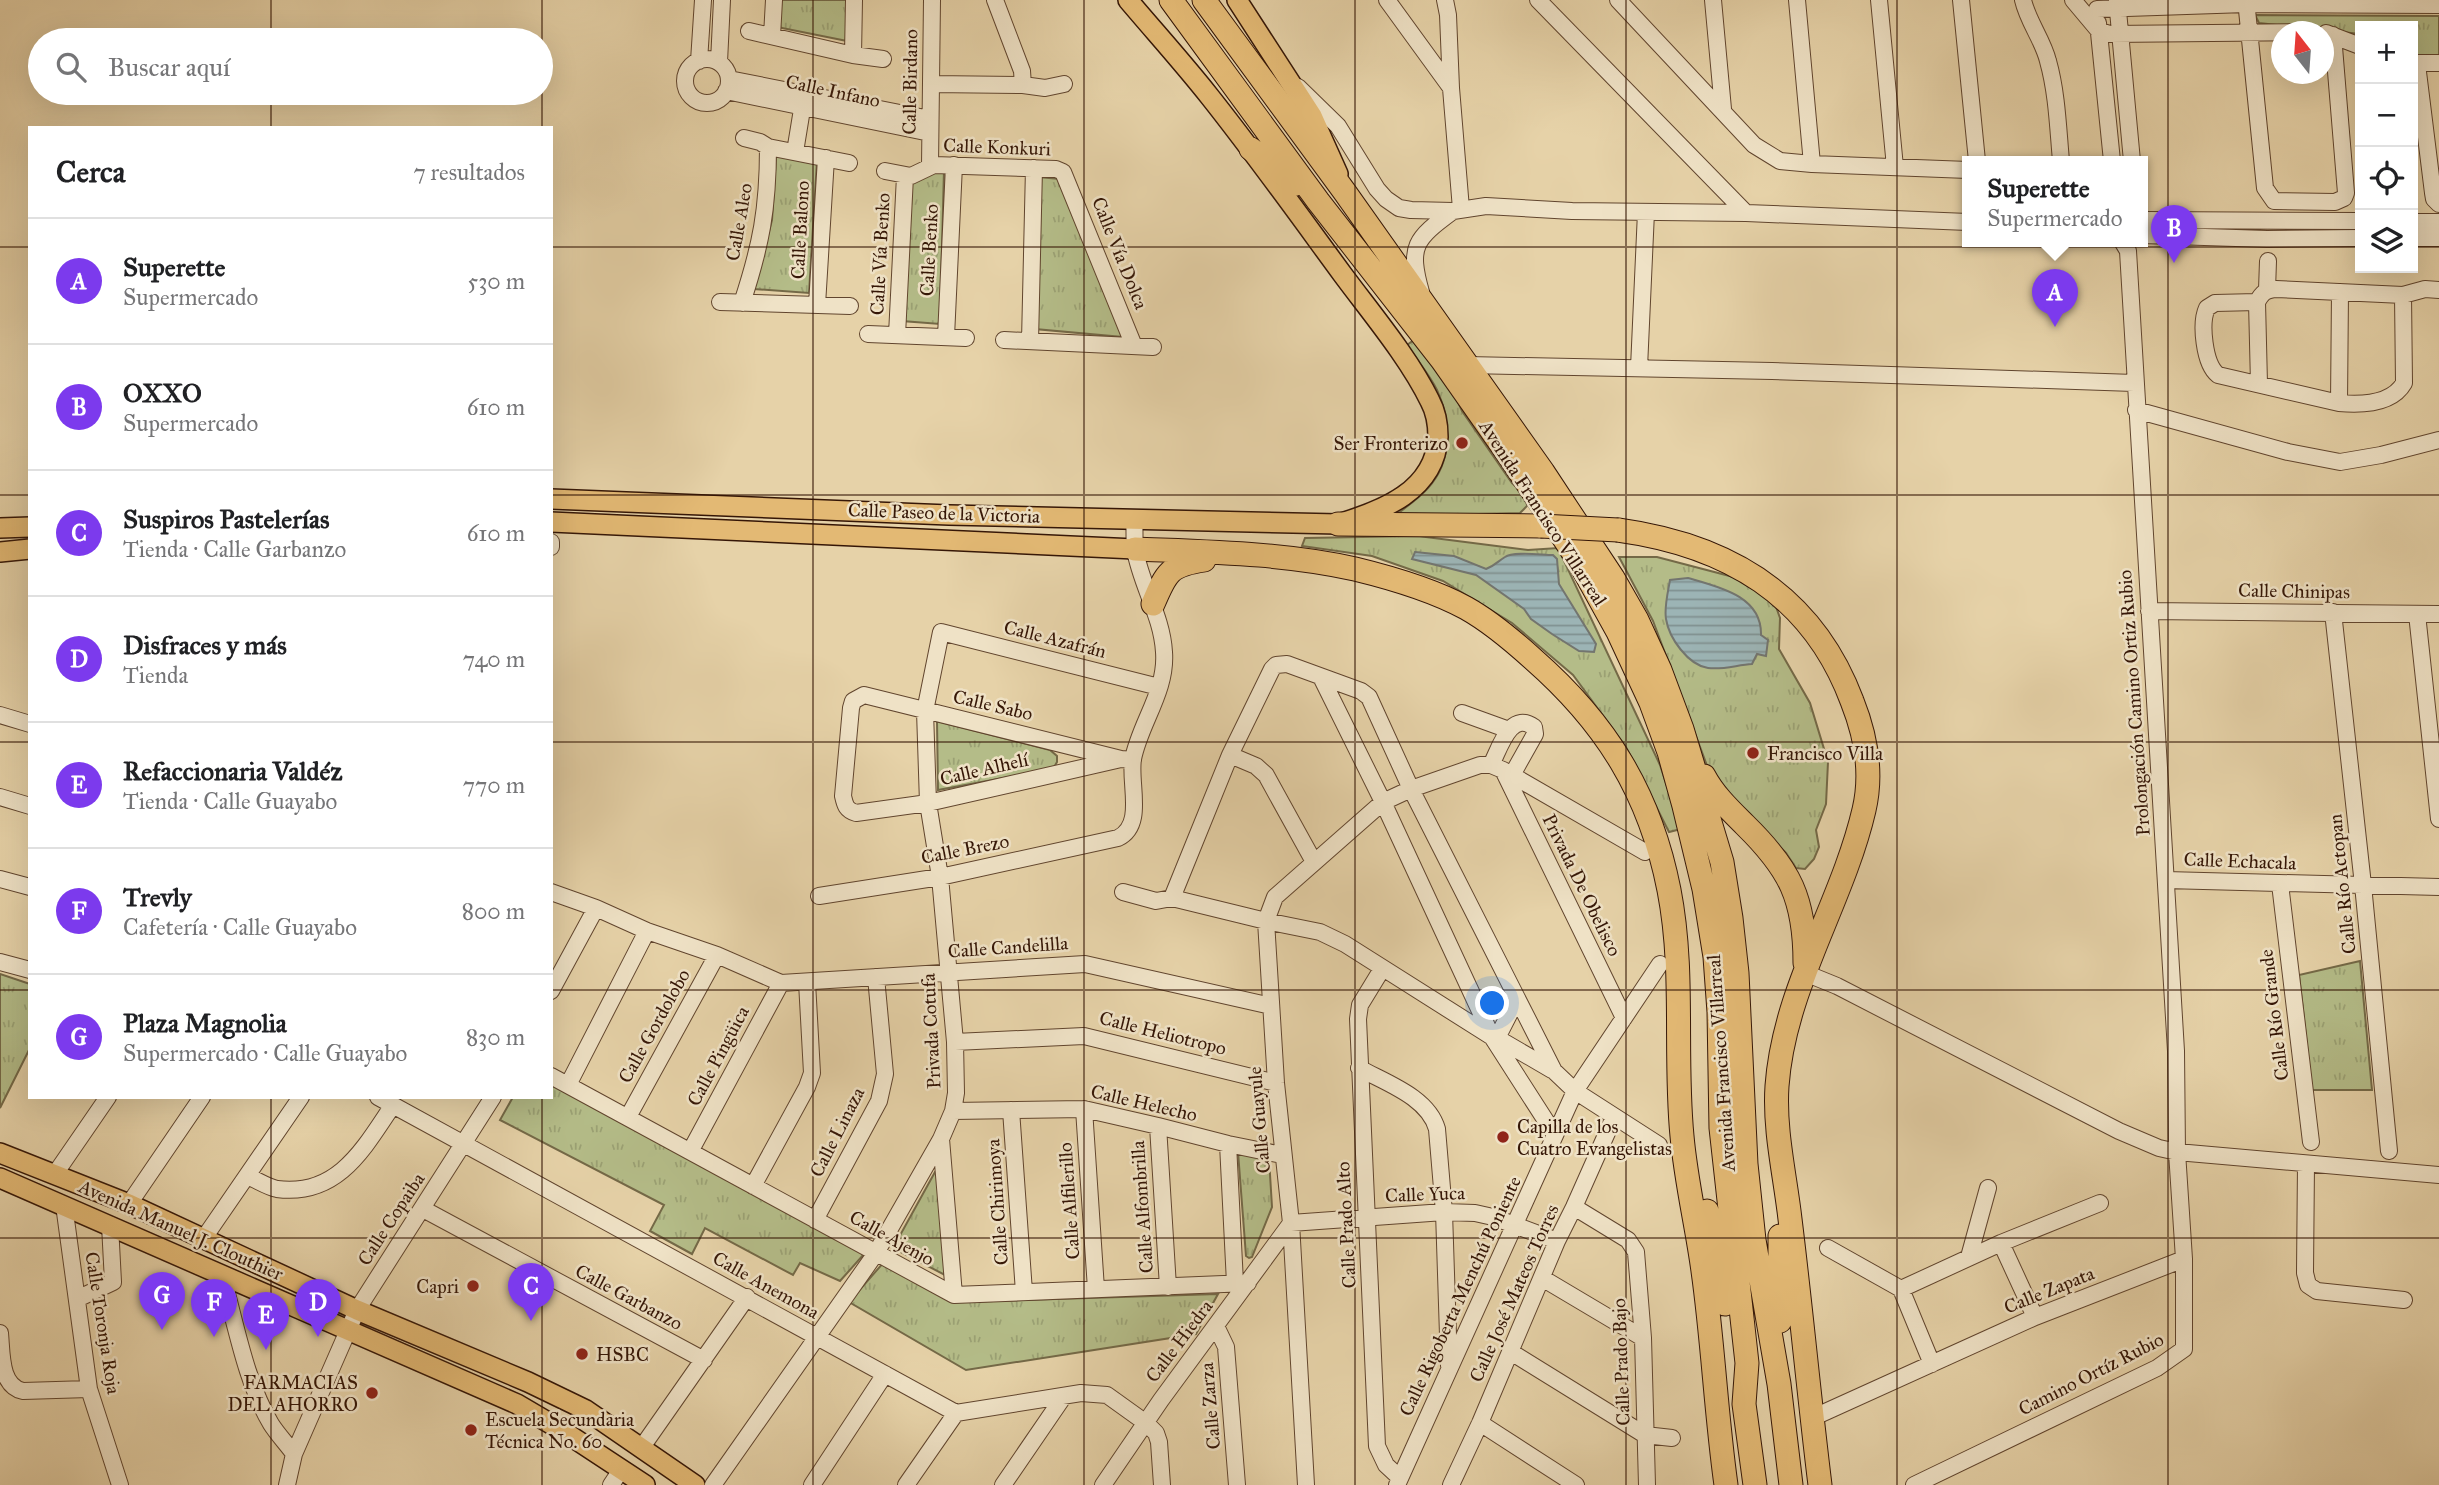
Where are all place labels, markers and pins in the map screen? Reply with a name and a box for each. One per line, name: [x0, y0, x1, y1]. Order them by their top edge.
pin: B: [2151, 205, 2197, 263]
pin: A: [2032, 269, 2078, 327]
place label: Ser Fronterizo: [1334, 432, 1448, 455]
marker: Ser Fronterizo: [1454, 435, 1470, 451]
place label: Francisco Villa: [1767, 742, 1884, 765]
marker: Francisco Villa: [1745, 745, 1761, 761]
place label: Capilla de los Cuatro Evangelistas: [1517, 1115, 1672, 1161]
marker: Capilla de los Cuatro Evangelistas: [1495, 1129, 1511, 1145]
pin: C: [508, 1263, 554, 1321]
pin: G: [139, 1272, 185, 1330]
place label: Capri: [416, 1275, 459, 1298]
marker: Capri: [465, 1278, 481, 1294]
pin: F: [191, 1279, 237, 1337]
pin: D: [295, 1279, 341, 1337]
pin: E: [243, 1292, 289, 1350]
place label: HSBC: [596, 1343, 649, 1366]
marker: HSBC: [574, 1346, 590, 1362]
place label: FARMACIAS DEL AHORRO: [227, 1371, 358, 1416]
marker: FARMACIAS DEL AHORRO: [364, 1385, 380, 1401]
place label: Escuela Secundaria Técnica No. 60: [485, 1408, 635, 1453]
marker: Escuela Secundaria Técnica No. 60: [463, 1422, 479, 1438]

